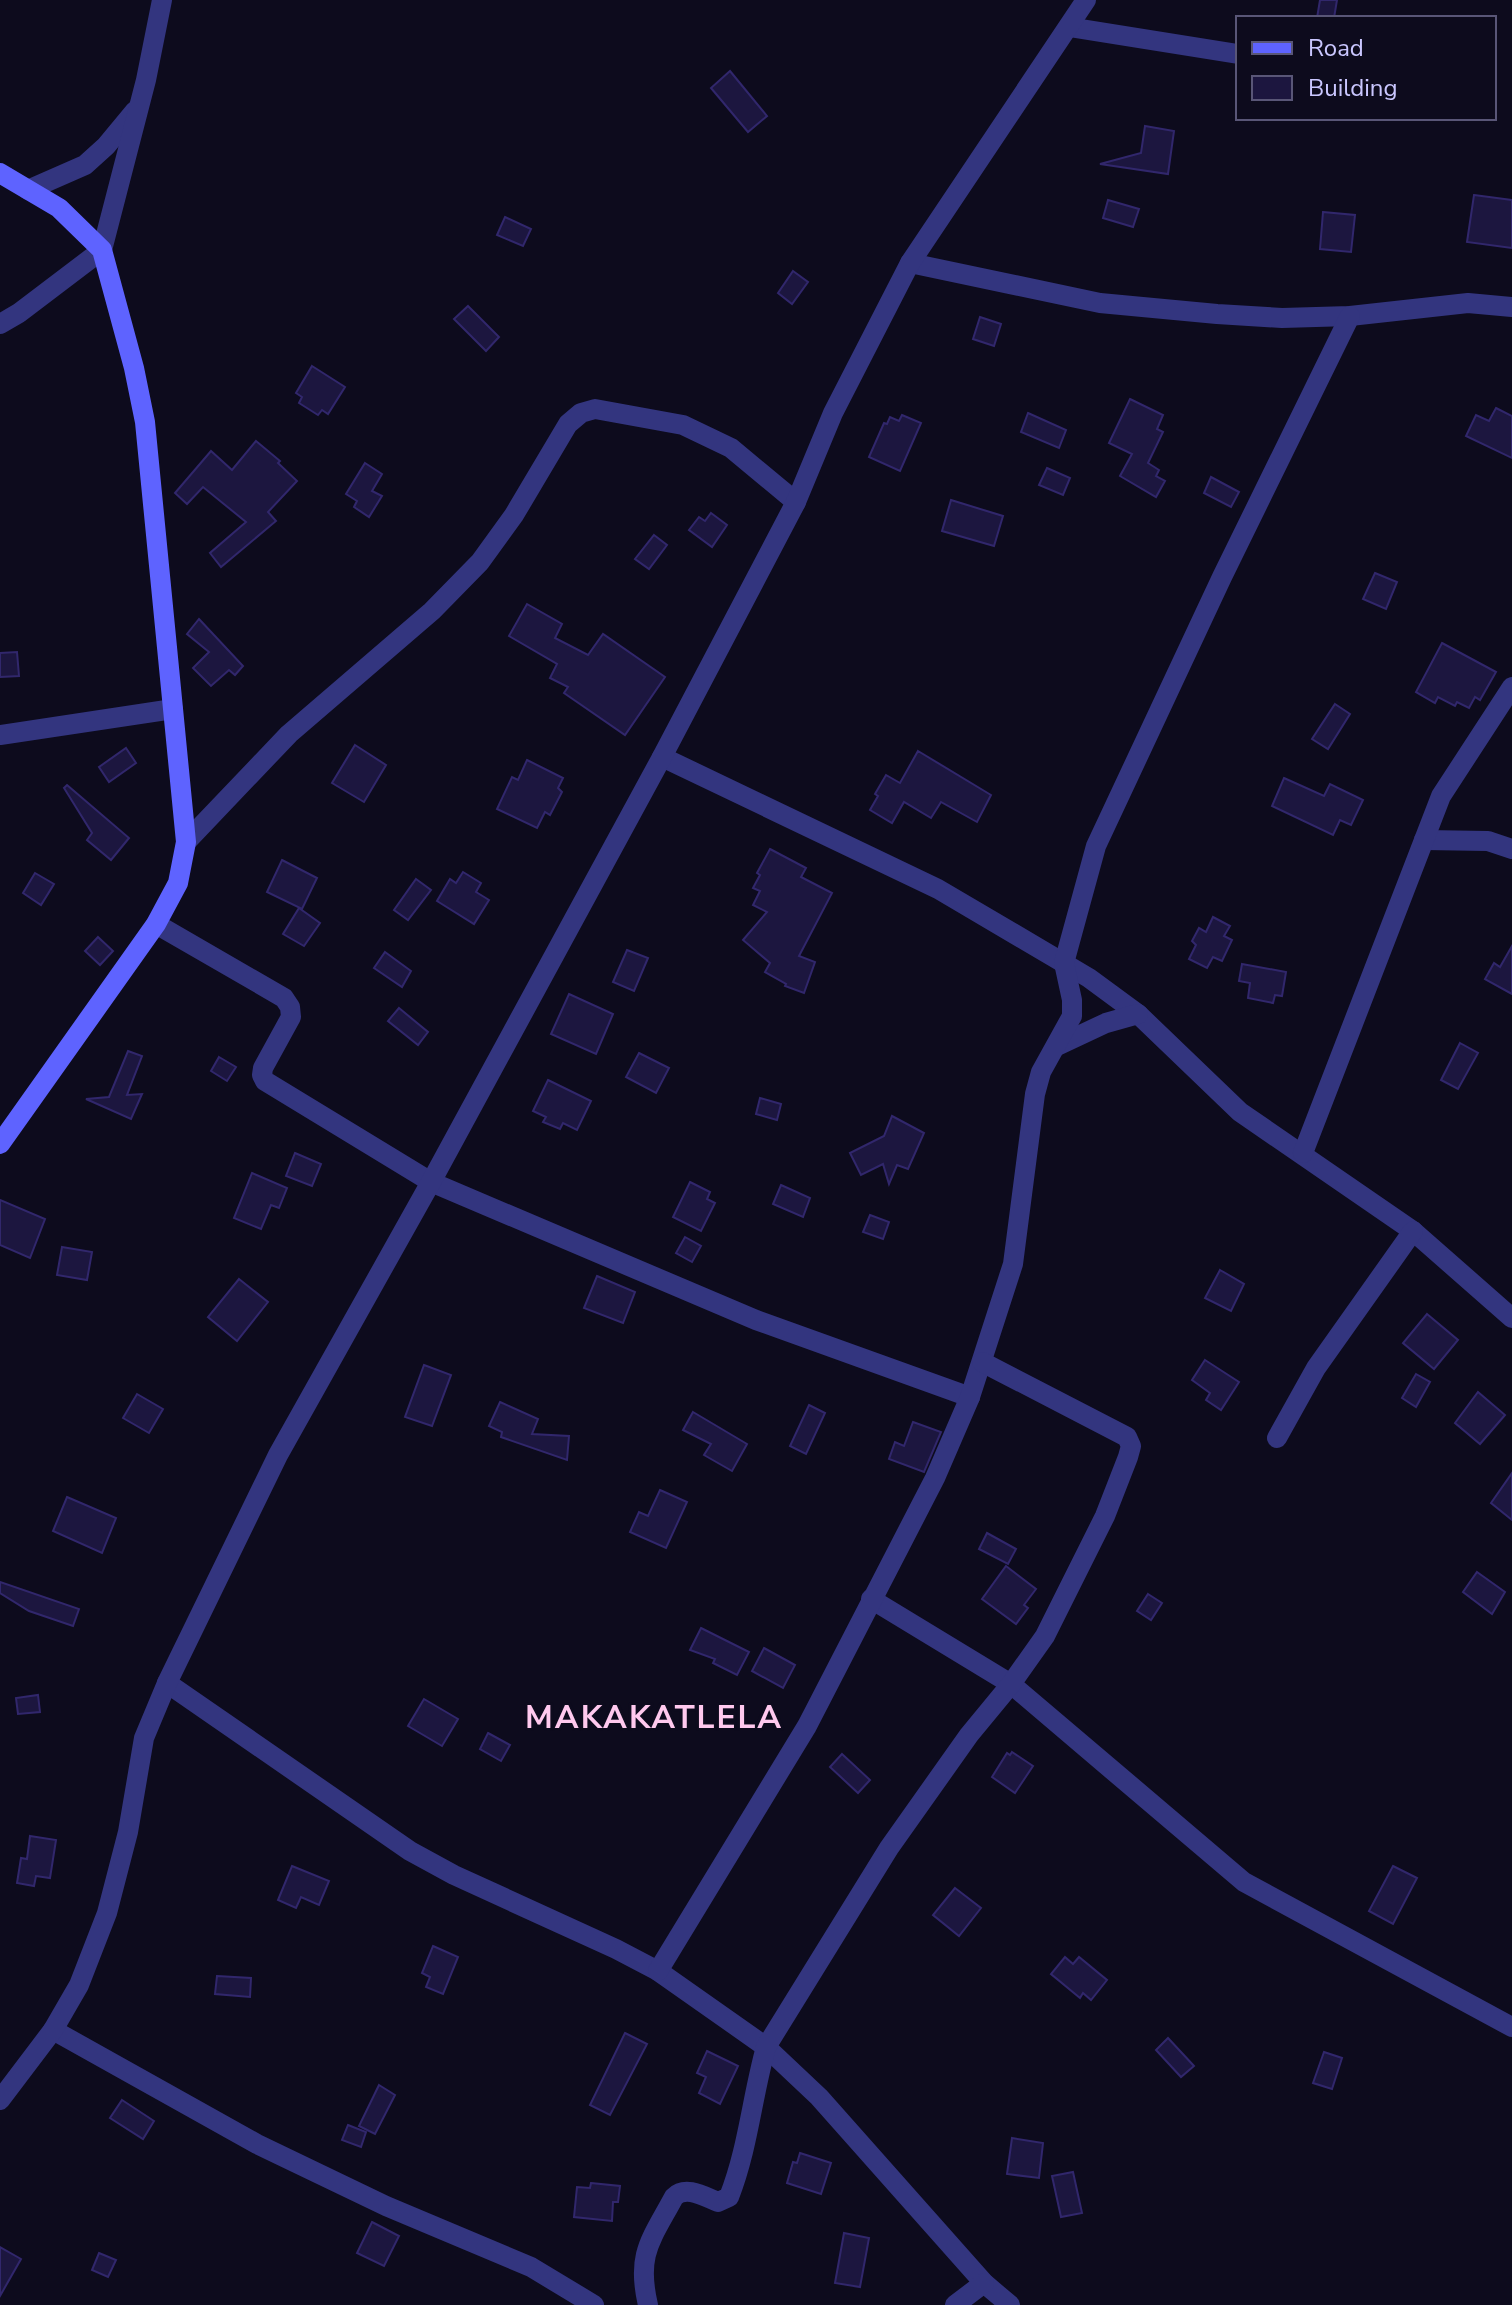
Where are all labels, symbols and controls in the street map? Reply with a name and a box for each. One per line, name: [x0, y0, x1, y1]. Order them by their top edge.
legend: [1236, 16, 1496, 120]
text: Road: [1308, 32, 1364, 64]
text: Building: [1308, 72, 1398, 104]
district label: MAKAKATLELA: [525, 1696, 783, 1739]

